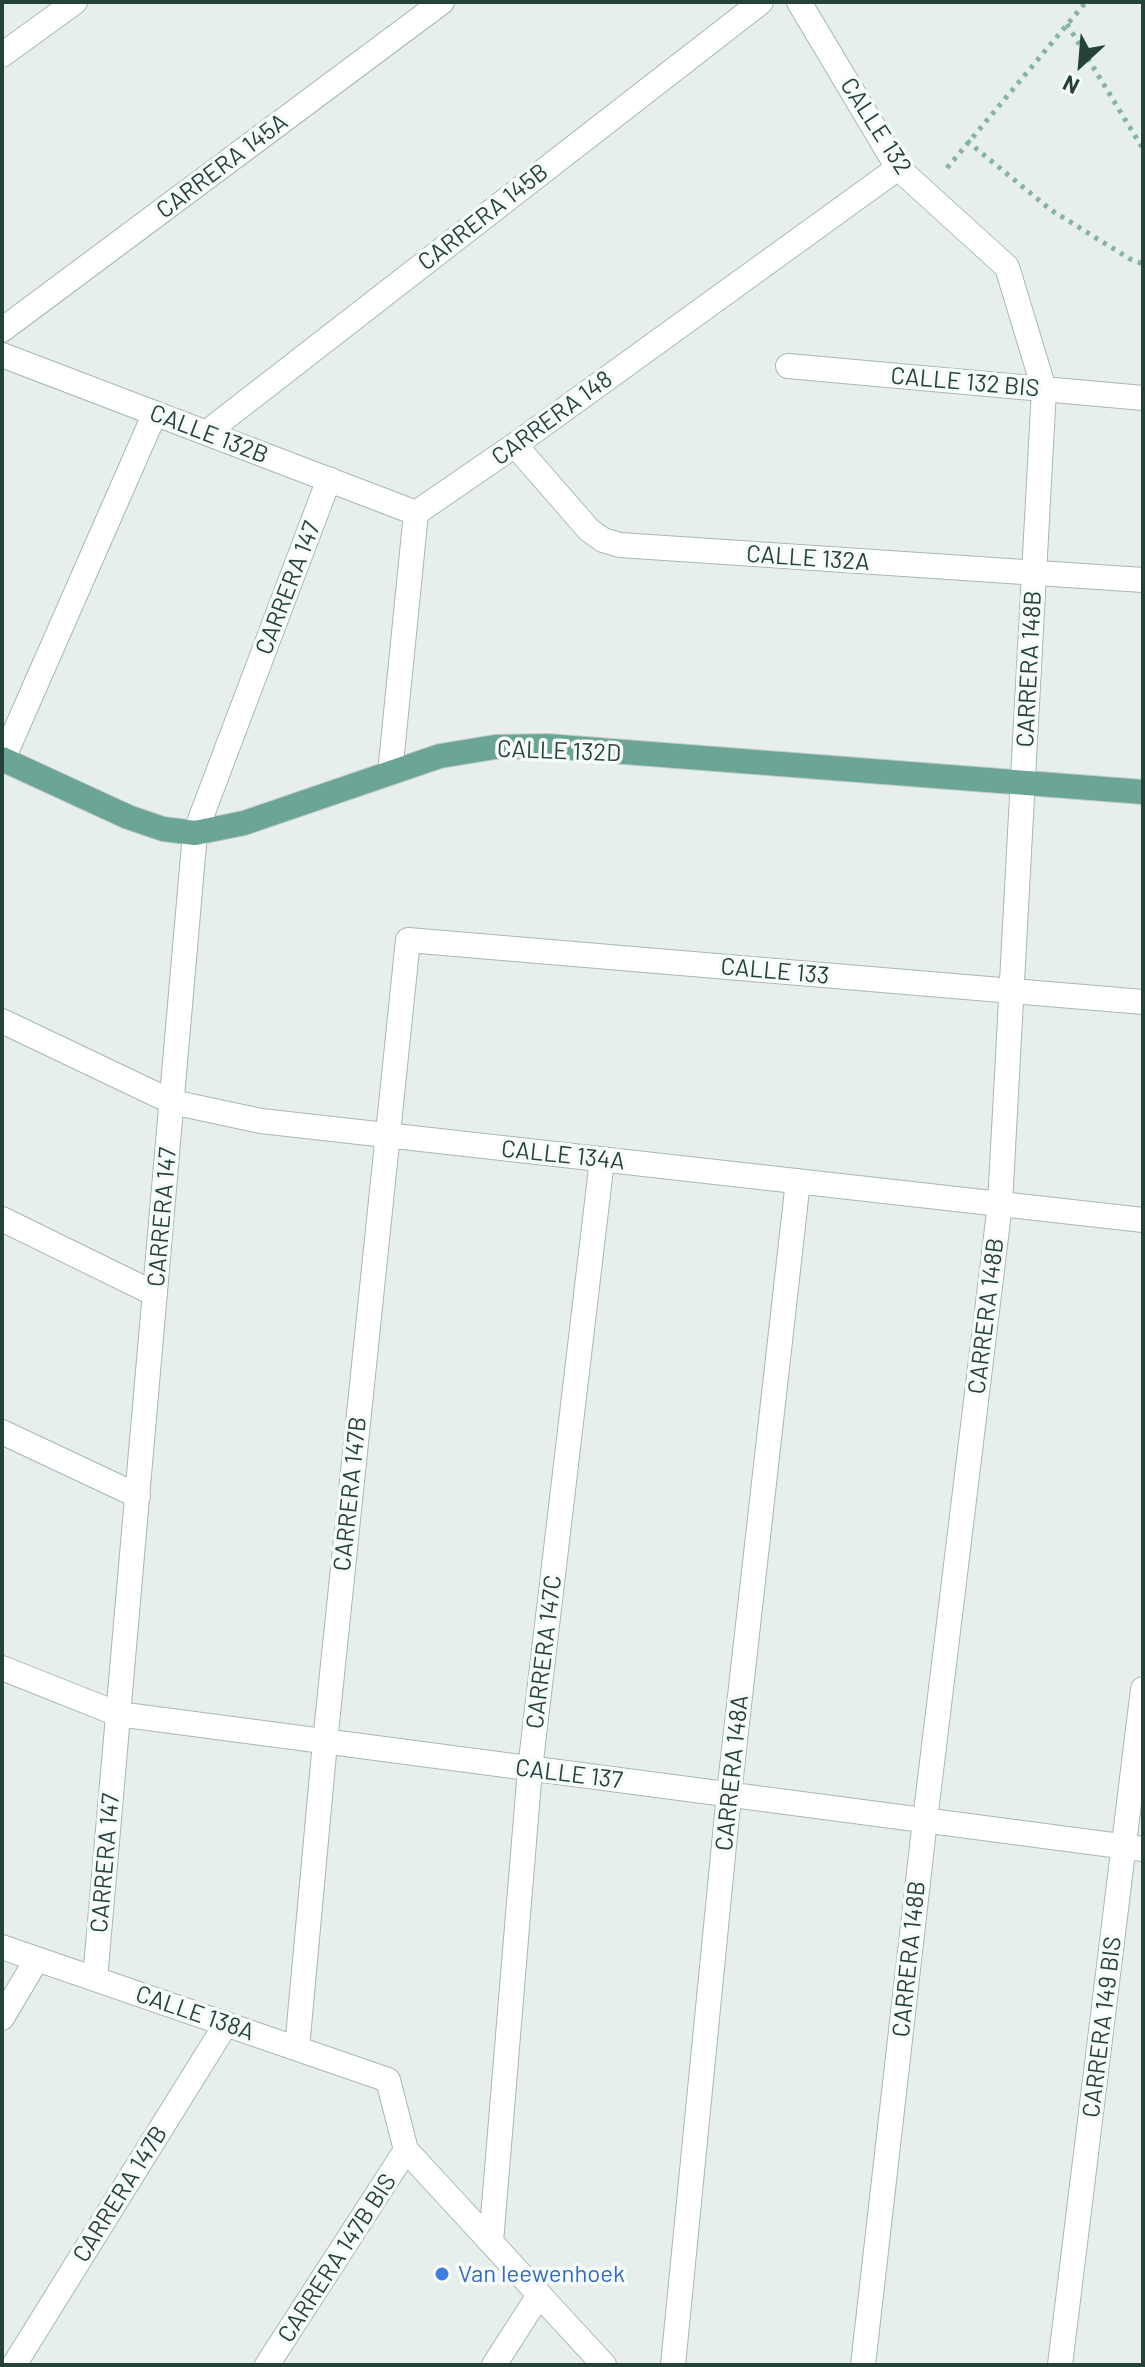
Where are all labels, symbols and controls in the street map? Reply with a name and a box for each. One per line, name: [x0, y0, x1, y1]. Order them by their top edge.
north arrow: [1041, 24, 1121, 104]
text: N: [1058, 71, 1083, 100]
street label: CALLE 132: [834, 72, 918, 180]
street label: CARRERA 145A: [151, 107, 293, 225]
street label: CARRERA 145B: [412, 157, 554, 277]
street label: CALLE 132 BIS: [889, 361, 1041, 403]
street label: CARRERA 148: [486, 365, 618, 471]
street label: CALLE 132B: [146, 398, 272, 470]
street label: CARRERA 147: [249, 517, 327, 659]
street label: CALLE 132A: [745, 539, 871, 577]
street label: CARRERA 148B: [1011, 590, 1047, 748]
street label: CALLE 132D: [496, 734, 622, 768]
street label: CALLE 133: [720, 952, 830, 990]
street label: CALLE 134A: [500, 1134, 626, 1176]
street label: CARRERA 147: [142, 1146, 182, 1288]
street label: CARRERA 148B: [962, 1236, 1010, 1396]
street label: CARRERA 147B: [328, 1415, 372, 1573]
street label: CARRERA 147C: [520, 1573, 568, 1731]
street label: CARRERA 148A: [709, 1694, 755, 1852]
street label: CALLE 137: [514, 1753, 624, 1795]
street label: CARRERA 147: [85, 1792, 125, 1934]
street label: CARRERA 148B: [886, 1879, 932, 2039]
street label: CARRERA 149 BIS: [1077, 1935, 1127, 2119]
street label: CALLE 138A: [132, 1979, 258, 2047]
street label: CARRERA 147B: [67, 2121, 173, 2267]
street label: CARRERA 147B BIS: [272, 2168, 402, 2348]
place label: Van leewenhoek: [458, 2260, 625, 2288]
marker: Van leewenhoek: [433, 2265, 451, 2283]

